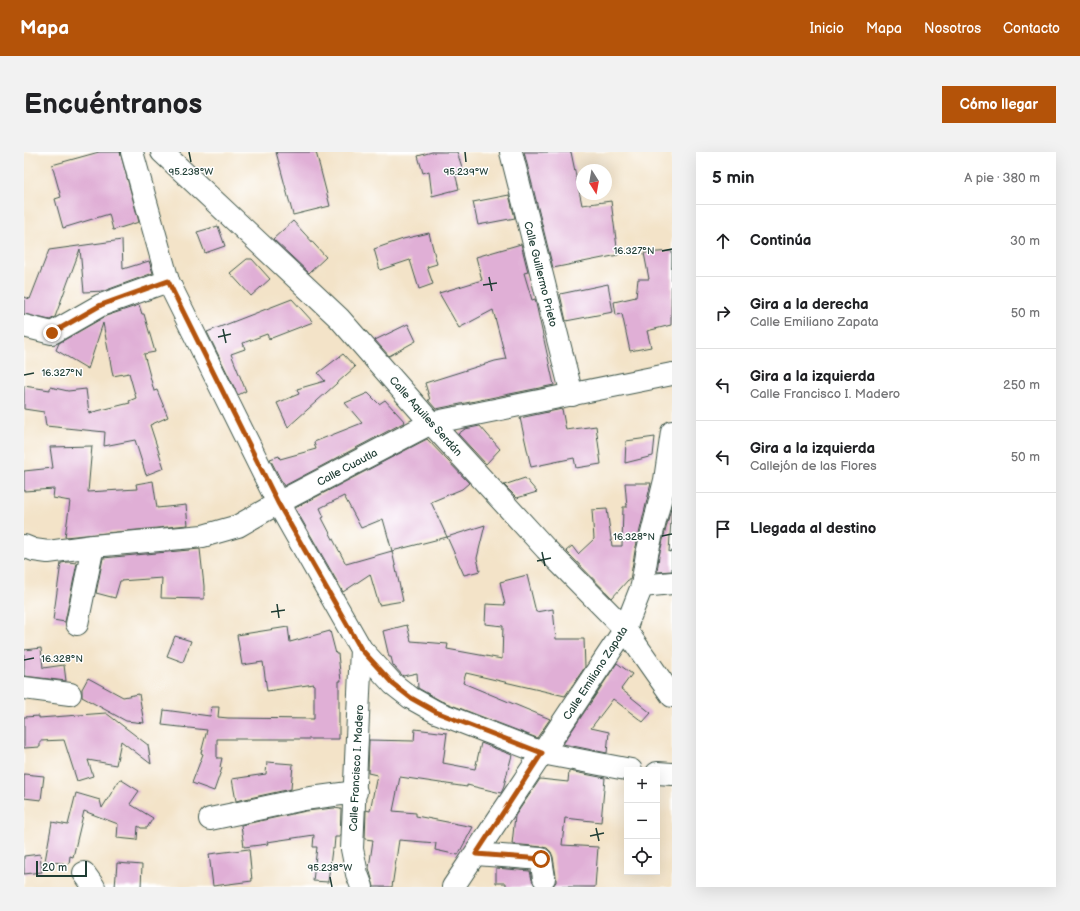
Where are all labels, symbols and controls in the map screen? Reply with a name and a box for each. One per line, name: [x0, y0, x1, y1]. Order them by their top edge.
text: Mapa: [20, 17, 69, 40]
text: Inicio: [810, 20, 844, 37]
text: Mapa: [866, 20, 902, 37]
text: Nosotros: [924, 20, 981, 37]
text: Contacto: [1003, 20, 1060, 37]
button: Cómo llegar: [942, 86, 1056, 123]
text: Encuéntranos: [24, 88, 202, 121]
north arrow: [576, 164, 612, 200]
text: 95.238°W: [169, 166, 213, 178]
text: 95.239°W: [444, 166, 488, 178]
text: 5 min: [712, 168, 755, 188]
text: A pie · 380 m: [964, 170, 1040, 186]
street label: Calle Guillermo Prieto: [521, 220, 560, 328]
icon: ahead: [712, 230, 734, 252]
text: Continúa: [750, 231, 811, 250]
text: 30 m: [1010, 233, 1040, 249]
text: 16.327°N: [613, 245, 655, 257]
text: Gira a la derecha: [750, 295, 869, 314]
icon: right: [712, 302, 734, 324]
text: 50 m: [1011, 305, 1040, 321]
text: Calle Emiliano Zapata: [750, 314, 879, 330]
route end: [43, 324, 61, 342]
text: 16.327°N: [41, 367, 83, 379]
text: Gira a la izquierda: [750, 367, 875, 386]
street label: Calle Aquiles Serdán: [386, 374, 465, 459]
icon: left: [712, 374, 734, 396]
text: 250 m: [1003, 377, 1040, 393]
text: Calle Francisco I. Madero: [750, 386, 900, 402]
text: Gira a la izquierda: [750, 439, 875, 458]
street label: Calle Cuautla: [315, 446, 380, 489]
icon: left: [712, 446, 734, 468]
text: 50 m: [1011, 449, 1040, 465]
text: Callejón de las Flores: [750, 458, 877, 474]
icon: arrive: [712, 518, 734, 540]
text: Llegada al destino: [750, 519, 876, 538]
text: 16.328°N: [613, 531, 655, 543]
street label: Calle Emiliano Zapata: [560, 624, 631, 722]
text: 16.328°N: [41, 653, 83, 665]
street label: Calle Francisco I. Madero: [347, 704, 366, 832]
map controls: [624, 767, 660, 875]
button: +: [624, 767, 660, 803]
button: −: [624, 803, 660, 839]
button: locate: [624, 839, 660, 875]
route start: [532, 850, 550, 868]
scale bar: [36, 859, 87, 878]
text: 20 m: [42, 861, 67, 874]
text: 95.238°W: [308, 862, 352, 874]

